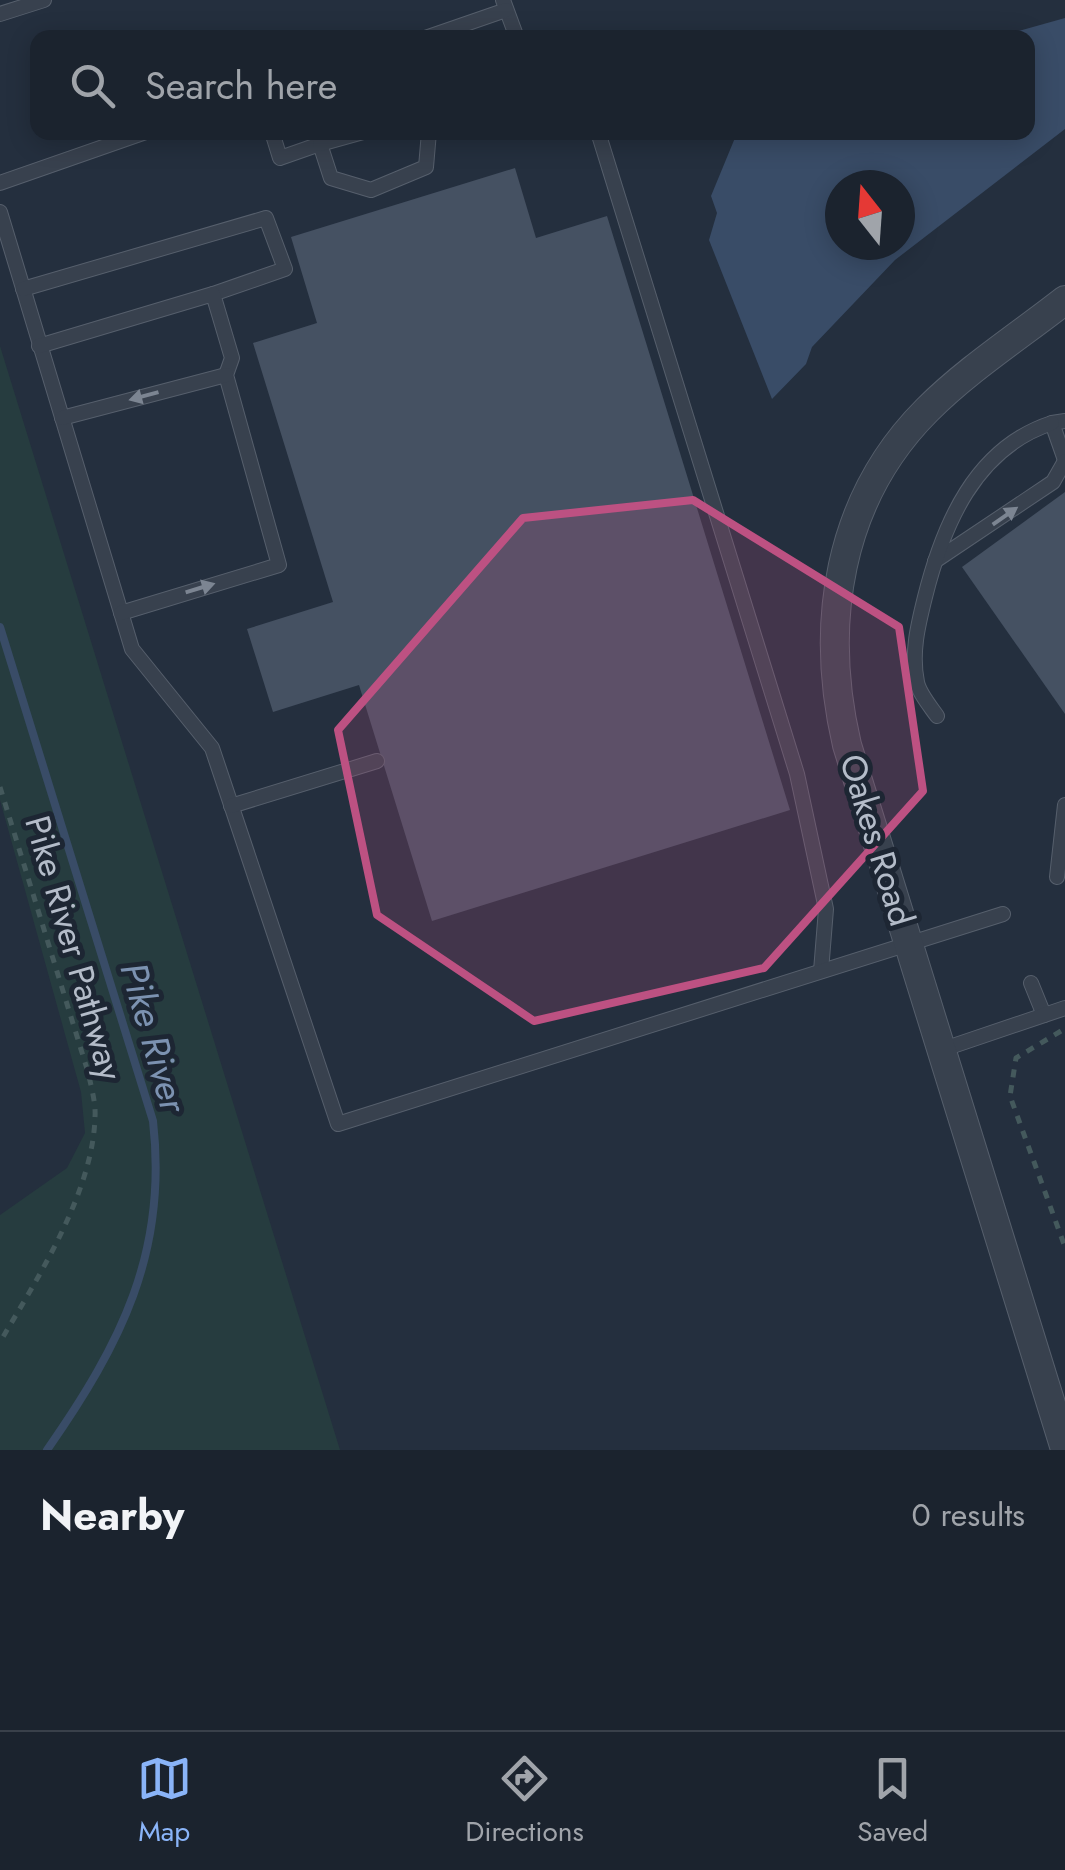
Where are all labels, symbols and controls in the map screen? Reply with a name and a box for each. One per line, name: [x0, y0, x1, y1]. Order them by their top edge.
search box: [30, 30, 1035, 140]
icon: search: [65, 58, 120, 113]
text: Search here: [145, 58, 337, 113]
north arrow: [825, 170, 915, 260]
one-way arrow: [128, 389, 159, 405]
one-way arrow: [991, 507, 1018, 526]
one-way arrow: [185, 580, 215, 595]
street label: Oakes Road: [827, 748, 927, 932]
street label: Pike River Pathway: [12, 810, 136, 1087]
water label: Pike River: [106, 956, 202, 1121]
text: Nearby: [40, 1485, 184, 1546]
text: 0 results: [912, 1492, 1025, 1538]
tab: Map: [137, 1751, 192, 1852]
tab: Directions: [465, 1751, 584, 1852]
tab: Saved: [857, 1751, 928, 1852]

